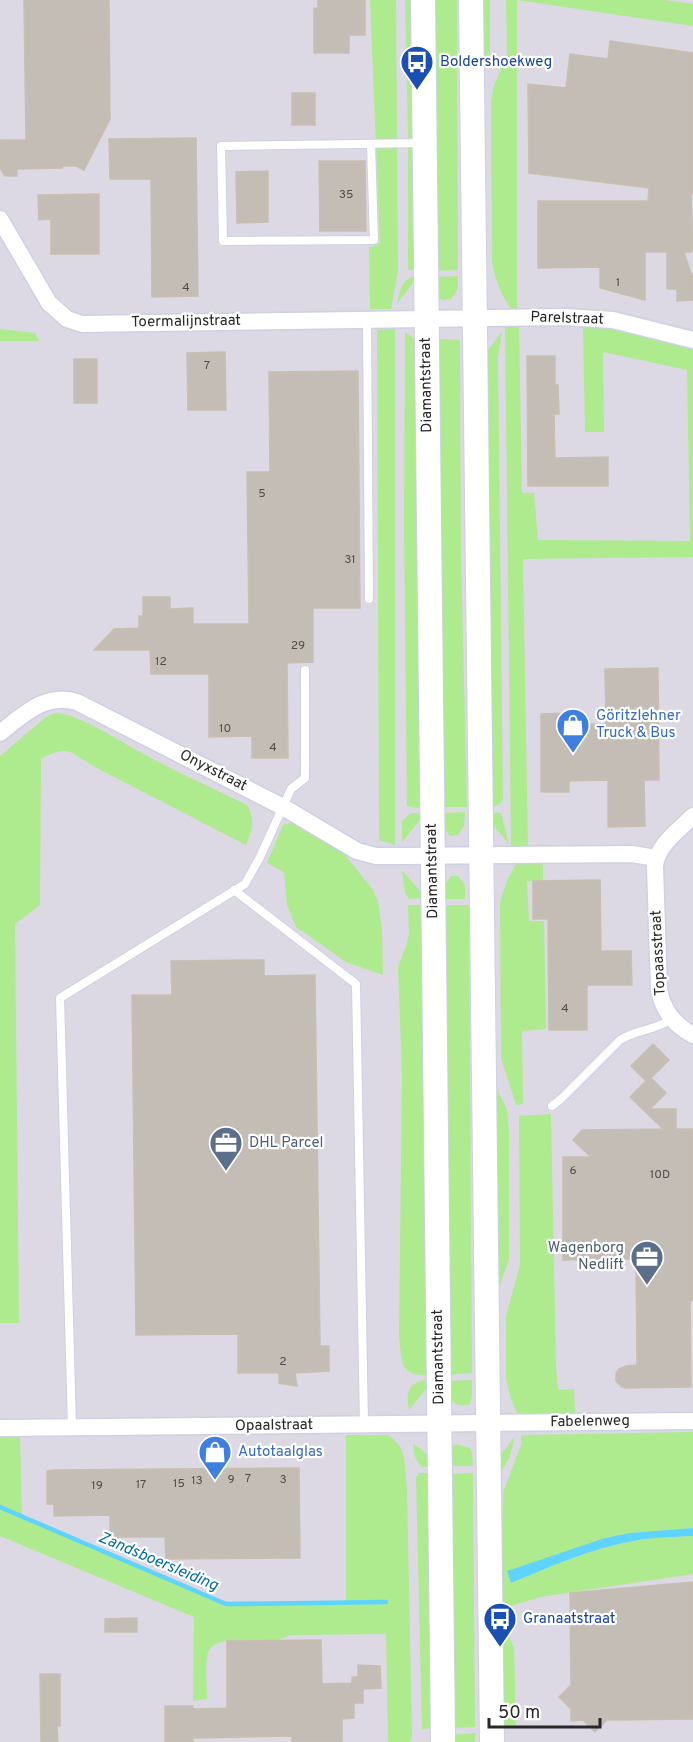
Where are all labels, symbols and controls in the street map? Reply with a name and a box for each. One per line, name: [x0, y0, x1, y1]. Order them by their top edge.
bus stop icon: Boldershoekweg: [399, 44, 435, 91]
place label: Boldershoekweg: [440, 53, 552, 72]
house number: 35: [339, 187, 353, 203]
house number: 1: [616, 275, 620, 291]
house number: 4: [182, 280, 190, 296]
street label: Parelstraat: [530, 308, 604, 330]
street label: Toermalijnstraat: [131, 312, 241, 332]
street label: Diamantstraat: [417, 337, 437, 433]
house number: 7: [204, 358, 210, 374]
house number: 5: [258, 486, 266, 502]
house number: 31: [344, 552, 356, 568]
house number: 29: [291, 638, 305, 654]
house number: 12: [155, 654, 167, 670]
shop icon: Göritzlehner Truck & Bus: [555, 707, 591, 754]
place label: Göritzlehner Truck & Bus: [596, 707, 681, 743]
house number: 10: [219, 721, 231, 737]
house number: 4: [269, 740, 277, 756]
street label: Onyxstraat: [176, 746, 250, 796]
street label: Diamantstraat: [423, 823, 443, 919]
street label: Topaasstraat: [647, 910, 671, 996]
house number: 4: [561, 1001, 569, 1017]
office icon: DHL Parcel: [208, 1125, 244, 1172]
place label: DHL Parcel: [249, 1134, 324, 1153]
house number: 6: [569, 1163, 577, 1179]
house number: 10D: [650, 1167, 670, 1183]
place label: Wagenborg Nedlift: [548, 1239, 624, 1275]
office icon: Wagenborg Nedlift: [629, 1239, 665, 1286]
street label: Diamantstraat: [429, 1309, 449, 1405]
house number: 2: [279, 1354, 287, 1370]
street label: Fabelenweg: [550, 1412, 630, 1432]
street label: Opaalstraat: [235, 1416, 313, 1436]
shop icon: Autotaalglas: [197, 1434, 233, 1481]
place label: Autotaalglas: [238, 1443, 323, 1462]
house number: 7: [245, 1471, 251, 1487]
house number: 9: [227, 1472, 235, 1488]
house number: 3: [279, 1472, 287, 1488]
house number: 13: [191, 1473, 203, 1489]
house number: 15: [173, 1476, 185, 1492]
house number: 17: [136, 1477, 146, 1493]
house number: 19: [91, 1478, 103, 1494]
water label: Zandsboersleiding: [95, 1528, 221, 1596]
bus stop icon: Granaatstraat: [482, 1601, 518, 1648]
place label: Granaatstraat: [523, 1610, 615, 1629]
scale bar: [489, 1691, 600, 1729]
text: 50 m: [498, 1702, 540, 1725]

